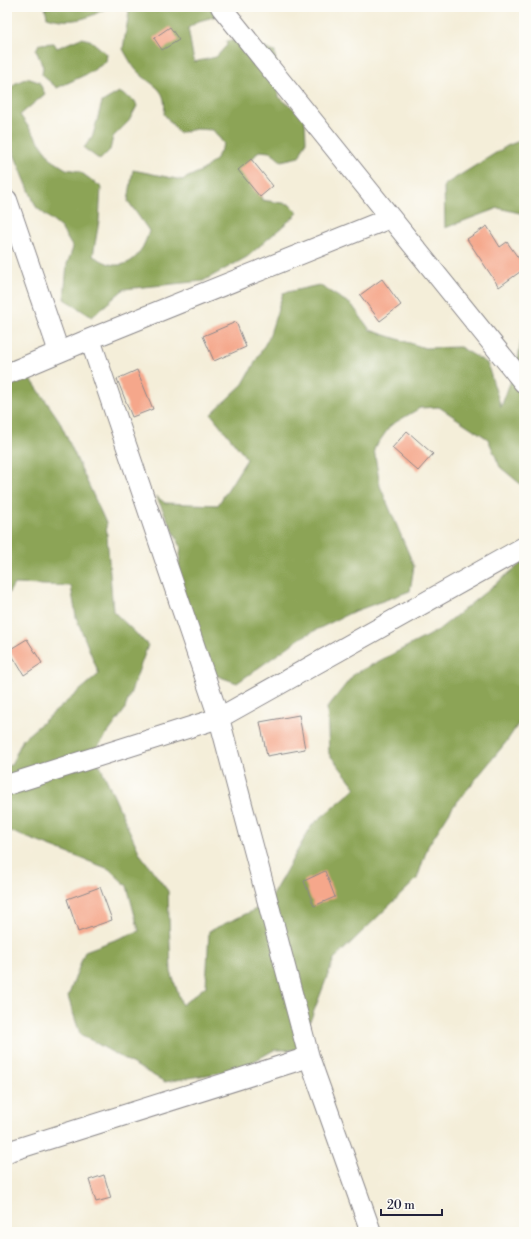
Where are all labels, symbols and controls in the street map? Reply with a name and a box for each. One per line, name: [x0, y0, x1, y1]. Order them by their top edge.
scale bar: [381, 1191, 442, 1217]
text: 20 m: [387, 1198, 415, 1213]

